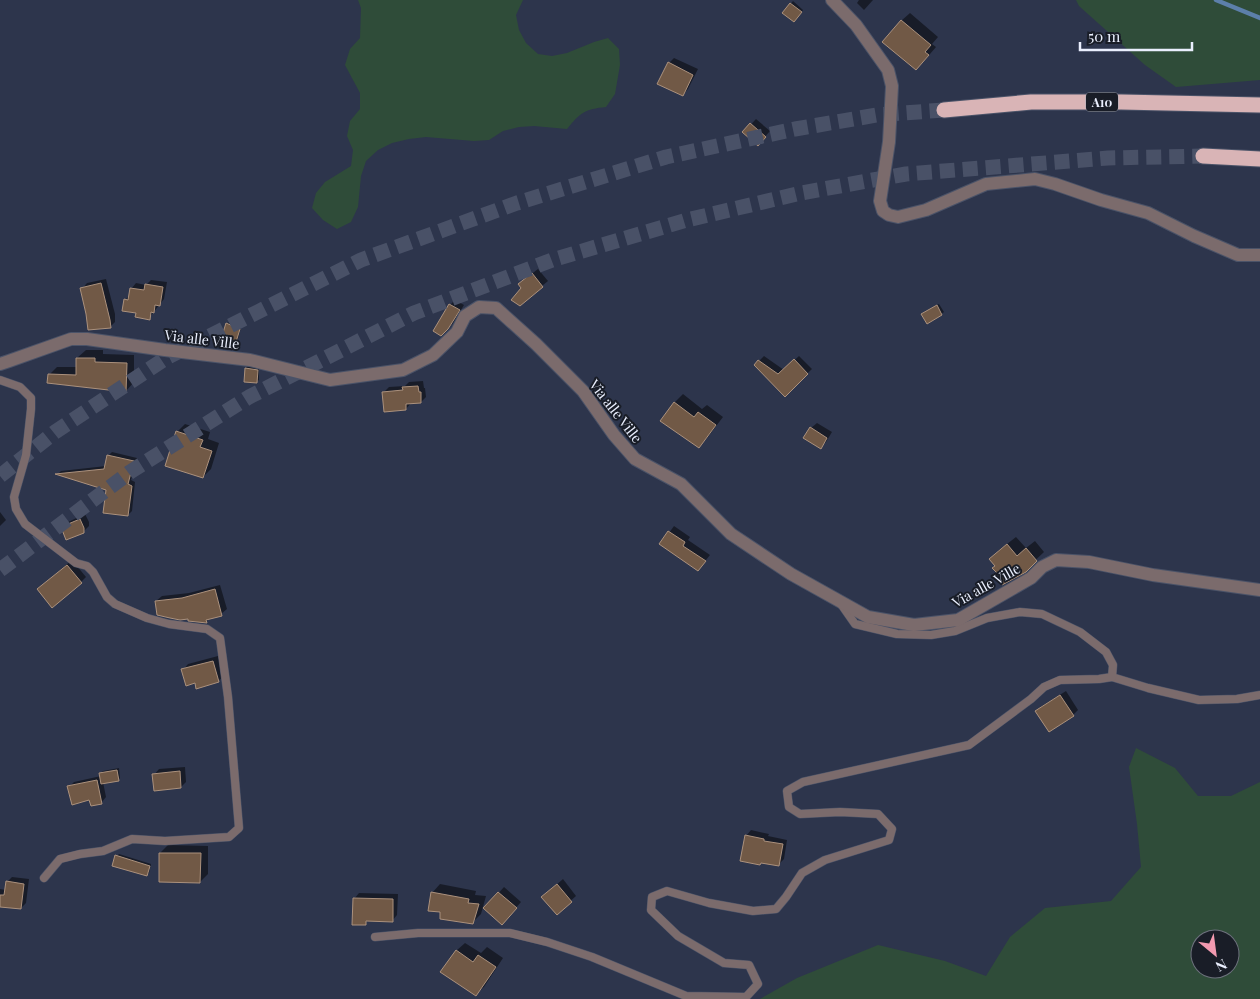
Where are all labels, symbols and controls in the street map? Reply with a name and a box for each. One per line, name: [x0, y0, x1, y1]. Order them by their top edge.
scale bar: [1080, 20, 1192, 52]
text: 50 m: [1088, 26, 1121, 46]
road number: A10: [1086, 92, 1118, 111]
street label: Via alle Ville: [163, 325, 241, 353]
street label: Via alle Ville: [585, 375, 647, 446]
street label: Via alle Ville: [948, 558, 1024, 612]
north arrow: [1190, 929, 1240, 979]
text: N: [1213, 955, 1231, 977]

